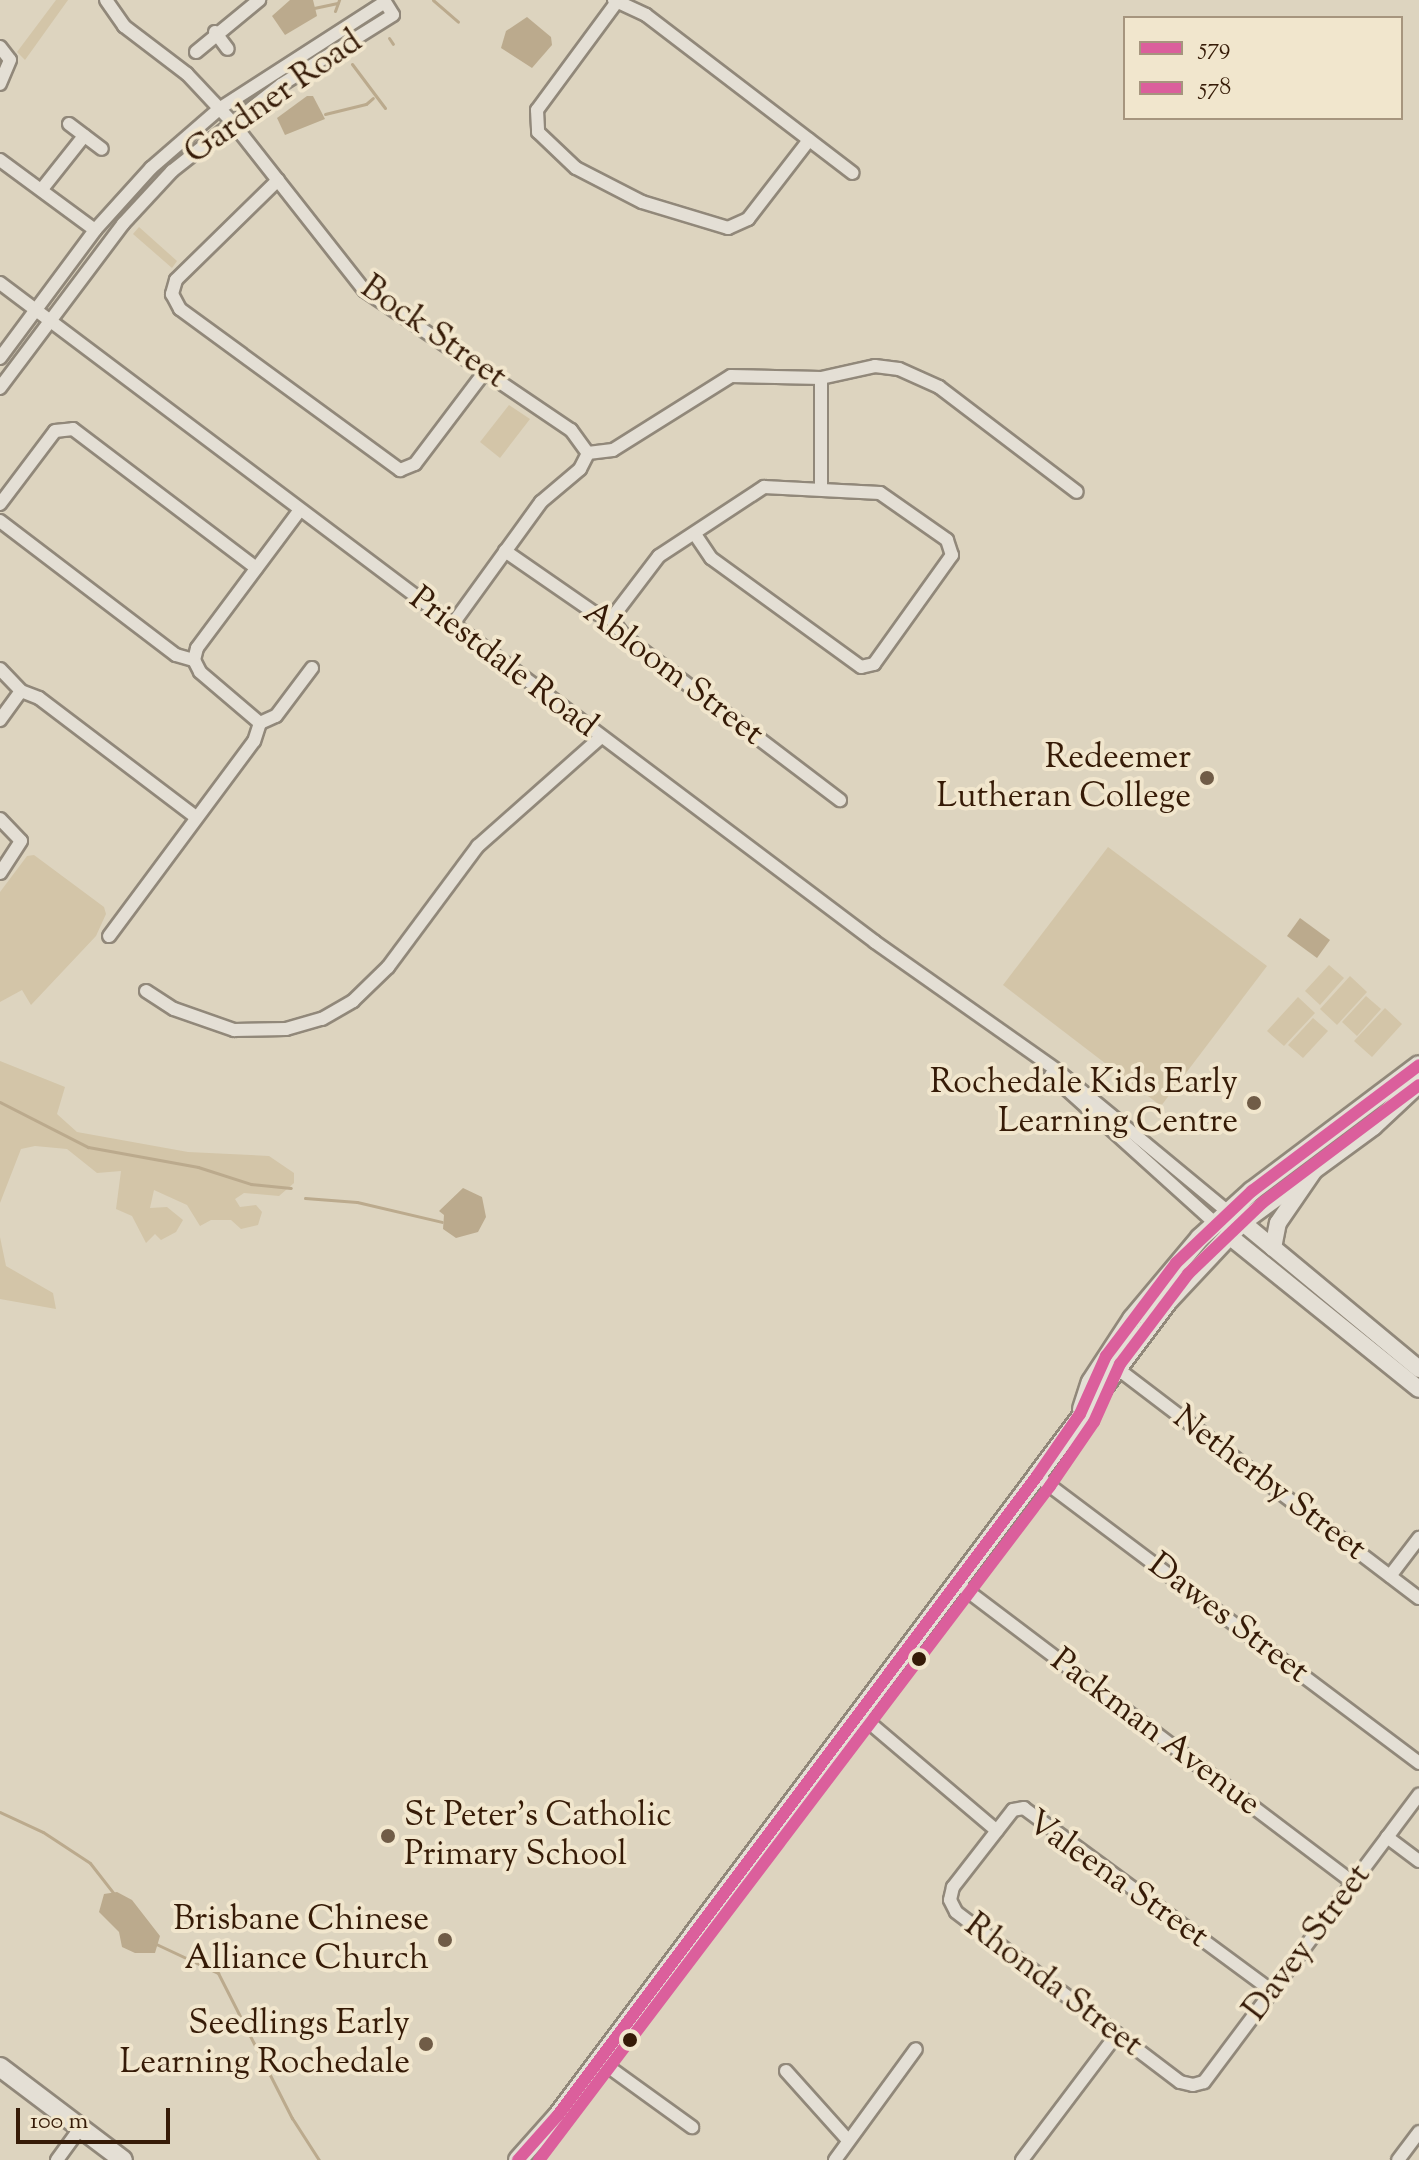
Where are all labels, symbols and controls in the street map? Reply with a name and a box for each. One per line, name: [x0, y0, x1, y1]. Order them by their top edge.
legend: [1123, 16, 1403, 120]
street label: Gardner Road: [178, 22, 370, 174]
text: 579: [1199, 31, 1230, 65]
text: 578: [1199, 71, 1231, 105]
street label: Bock Street: [352, 268, 514, 398]
street label: Priestdale Road: [401, 579, 605, 747]
street label: Abloom Street: [575, 593, 771, 755]
place label: Redeemer Lutheran College: [936, 738, 1191, 818]
marker: Redeemer Lutheran College: [1198, 769, 1216, 787]
place label: Rochedale Kids Early Learning Centre: [930, 1063, 1238, 1142]
marker: Rochedale Kids Early Learning Centre: [1245, 1094, 1263, 1112]
street label: Netherby Street: [1164, 1398, 1374, 1570]
street label: Dawes Street: [1140, 1545, 1316, 1693]
street label: Packman Avenue: [1042, 1641, 1268, 1825]
unlabelled marker: [911, 1651, 927, 1667]
place label: St Peter's Catholic Primary School: [404, 1796, 672, 1876]
street label: Valeena Street: [1018, 1802, 1216, 1958]
marker: St Peter's Catholic Primary School: [379, 1827, 397, 1845]
street label: Davey Street: [1236, 1856, 1380, 2030]
place label: Brisbane Chinese Alliance Church: [173, 1900, 429, 1980]
street label: Rhonda Street: [956, 1906, 1150, 2066]
marker: Brisbane Chinese Alliance Church: [436, 1931, 454, 1949]
place label: Seedlings Early Learning Rochedale: [120, 2004, 410, 2084]
unlabelled marker: [622, 2032, 638, 2048]
marker: Seedlings Early Learning Rochedale: [417, 2035, 435, 2053]
scale bar: [20, 2092, 174, 2142]
text: 100 m: [30, 2105, 88, 2139]

